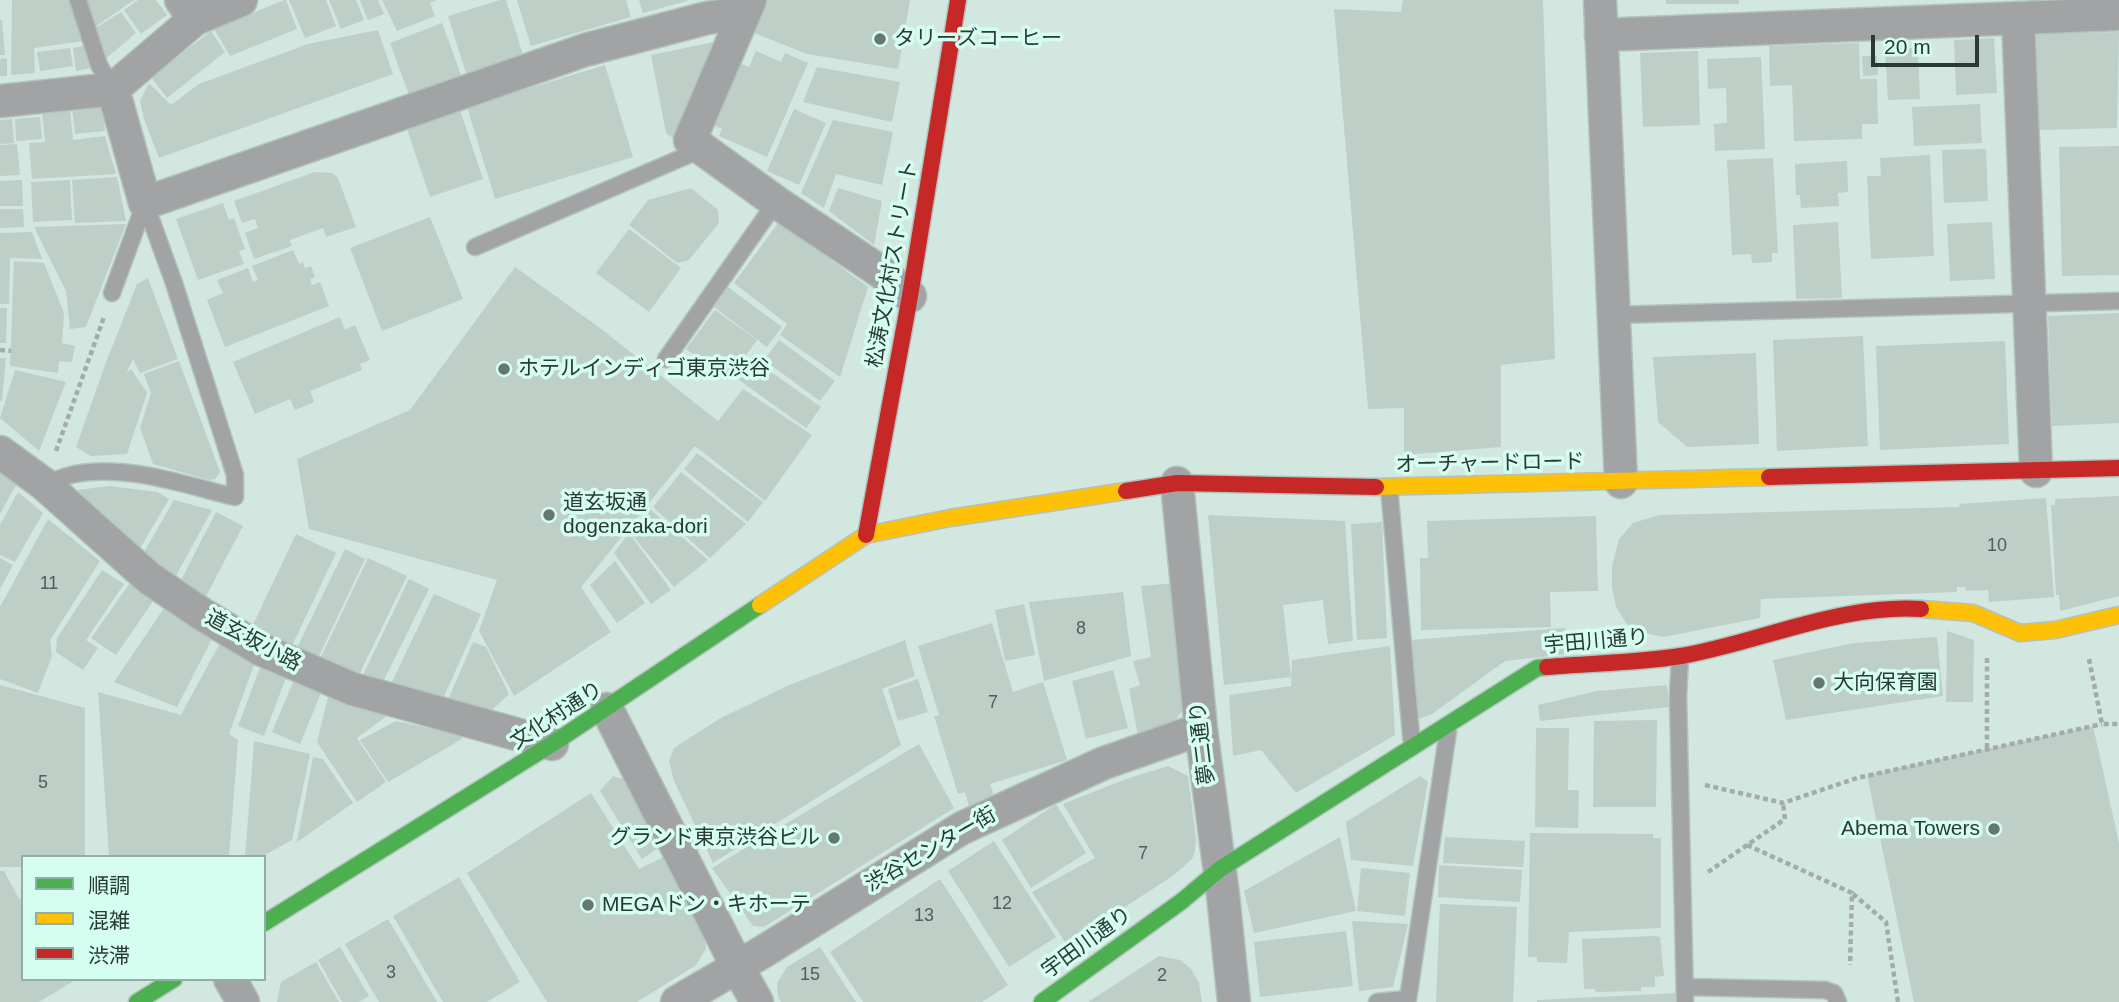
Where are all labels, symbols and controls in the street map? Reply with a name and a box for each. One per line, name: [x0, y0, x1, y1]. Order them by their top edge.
scale bar: [1874, 21, 1982, 65]
place label: タリーズコーヒー: [894, 26, 1062, 52]
marker: タリーズコーヒー: [872, 31, 888, 47]
text: 20 m: [1884, 35, 1931, 58]
street label: 松涛文化村ストリート: [862, 158, 924, 370]
place label: ホテルインディゴ東京渋谷: [518, 356, 770, 382]
marker: ホテルインディゴ東京渋谷: [496, 361, 512, 377]
street label: オーチャードロード: [1395, 450, 1585, 478]
place label: 道玄坂通 dogenzaka-dori: [563, 490, 708, 540]
marker: 道玄坂通 dogenzaka-dori: [541, 507, 557, 523]
house number: 10: [1987, 535, 2007, 557]
house number: 11: [40, 573, 58, 595]
street label: 道玄坂小路: [201, 605, 305, 677]
house number: 8: [1076, 618, 1086, 640]
street label: 宇田川通り: [1543, 625, 1649, 659]
place label: 大向保育園: [1833, 670, 1938, 696]
marker: 大向保育園: [1811, 675, 1827, 691]
street label: 文化村通り: [506, 677, 608, 755]
house number: 7: [988, 692, 998, 714]
street label: 夢二通り: [1185, 700, 1221, 786]
house number: 5: [38, 772, 48, 794]
street label: 渋谷センター街: [861, 802, 1001, 898]
place label: Abema Towers: [1841, 816, 1980, 842]
marker: Abema Towers: [1986, 821, 2002, 837]
place label: グランド東京渋谷ビル: [610, 825, 820, 851]
marker: グランド東京渋谷ビル: [826, 830, 842, 846]
house number: 7: [1138, 843, 1148, 865]
legend: [21, 855, 266, 981]
text: 順調: [88, 874, 130, 897]
place label: MEGAドン・キホーテ: [602, 892, 811, 918]
house number: 12: [992, 893, 1012, 915]
marker: MEGAドン・キホーテ: [580, 897, 596, 913]
street label: 宇田川通り: [1037, 902, 1137, 984]
house number: 13: [914, 905, 934, 927]
text: 混雑: [88, 909, 130, 932]
text: 渋滞: [88, 944, 130, 967]
house number: 3: [386, 962, 396, 984]
house number: 15: [800, 964, 820, 986]
house number: 2: [1157, 965, 1167, 987]

